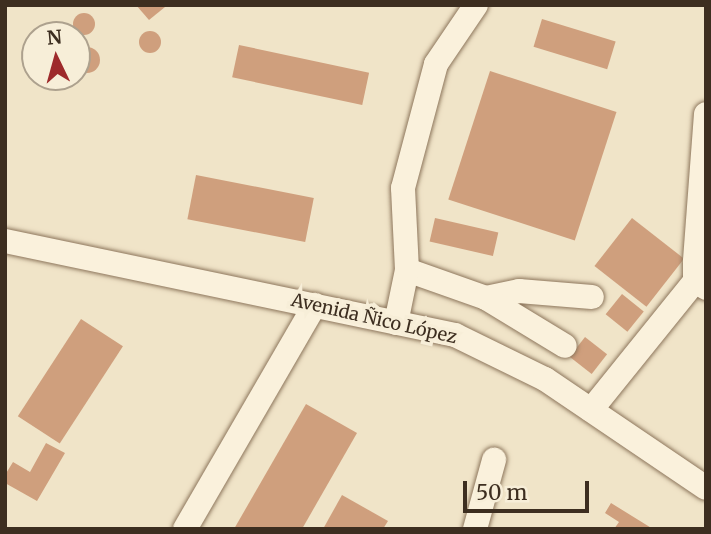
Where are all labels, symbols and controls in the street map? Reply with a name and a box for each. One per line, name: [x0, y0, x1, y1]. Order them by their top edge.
north arrow: [21, 21, 91, 91]
text: N: [46, 24, 63, 50]
street label: Avenida Ñico López: [289, 289, 459, 349]
scale bar: [466, 468, 592, 512]
text: 50 m: [476, 479, 527, 506]

